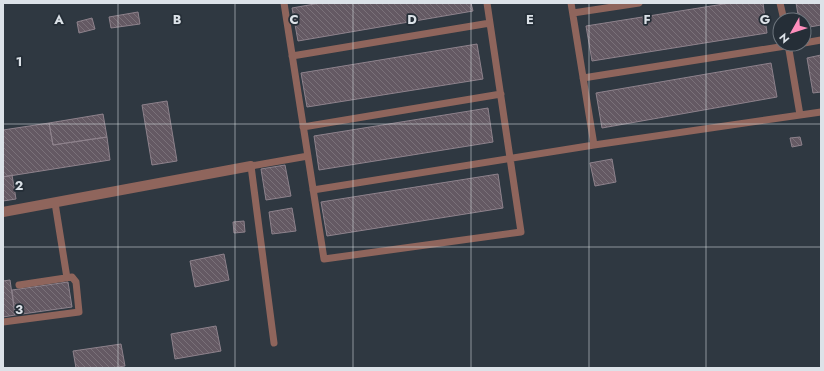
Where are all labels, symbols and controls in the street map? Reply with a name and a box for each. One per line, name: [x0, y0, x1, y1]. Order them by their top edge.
text: A: [53, 10, 64, 29]
text: B: [173, 10, 182, 29]
text: C: [289, 10, 299, 29]
text: D: [407, 10, 417, 29]
text: E: [526, 10, 534, 29]
text: F: [643, 10, 651, 29]
text: G: [760, 10, 771, 29]
north arrow: [772, 12, 812, 52]
text: N: [775, 30, 793, 47]
text: 1: [16, 52, 22, 71]
text: 2: [15, 176, 23, 195]
text: 3: [15, 300, 23, 319]

